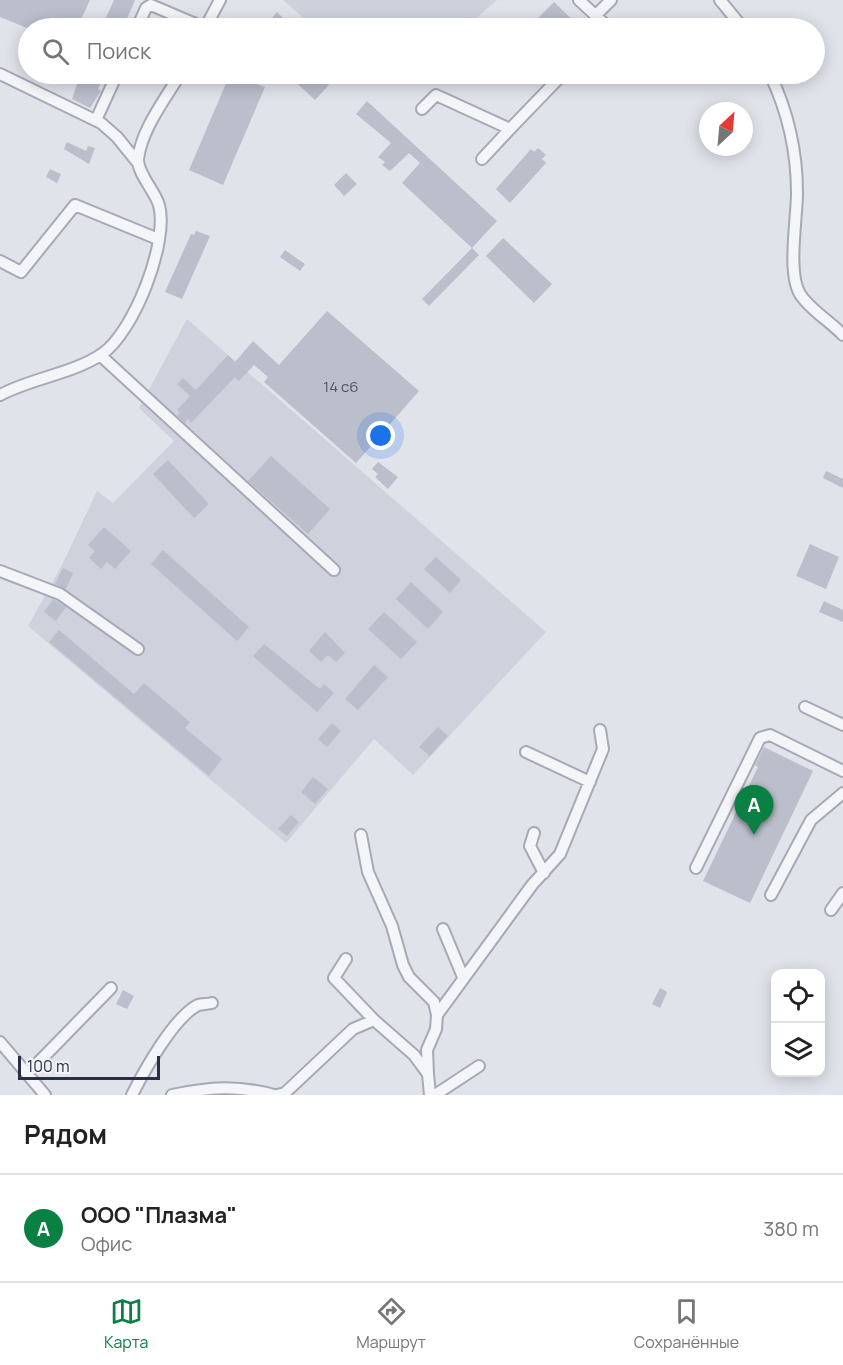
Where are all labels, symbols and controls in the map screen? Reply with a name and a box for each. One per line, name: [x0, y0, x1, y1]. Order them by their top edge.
search box: [18, 18, 825, 84]
icon: search: [39, 35, 72, 68]
text: Поиск: [87, 36, 151, 66]
north arrow: [699, 102, 753, 156]
house number: 14 с6: [323, 376, 359, 397]
your location: [366, 421, 395, 450]
pin: A: [734, 786, 774, 835]
map controls: [771, 969, 825, 1077]
button: locate: [771, 969, 825, 1023]
button: layers: [771, 1023, 825, 1077]
scale bar: [18, 1053, 160, 1080]
text: 100 m: [27, 1055, 70, 1077]
text: Рядом: [24, 1116, 107, 1152]
text: ООО "Плазма": [81, 1200, 237, 1230]
text: A: [37, 1215, 50, 1242]
text: 380 m: [763, 1215, 819, 1242]
text: Офис: [81, 1230, 132, 1257]
tab: Карта: [104, 1295, 148, 1353]
tab: Маршрут: [356, 1295, 426, 1353]
tab: Сохранённые: [634, 1295, 739, 1353]

